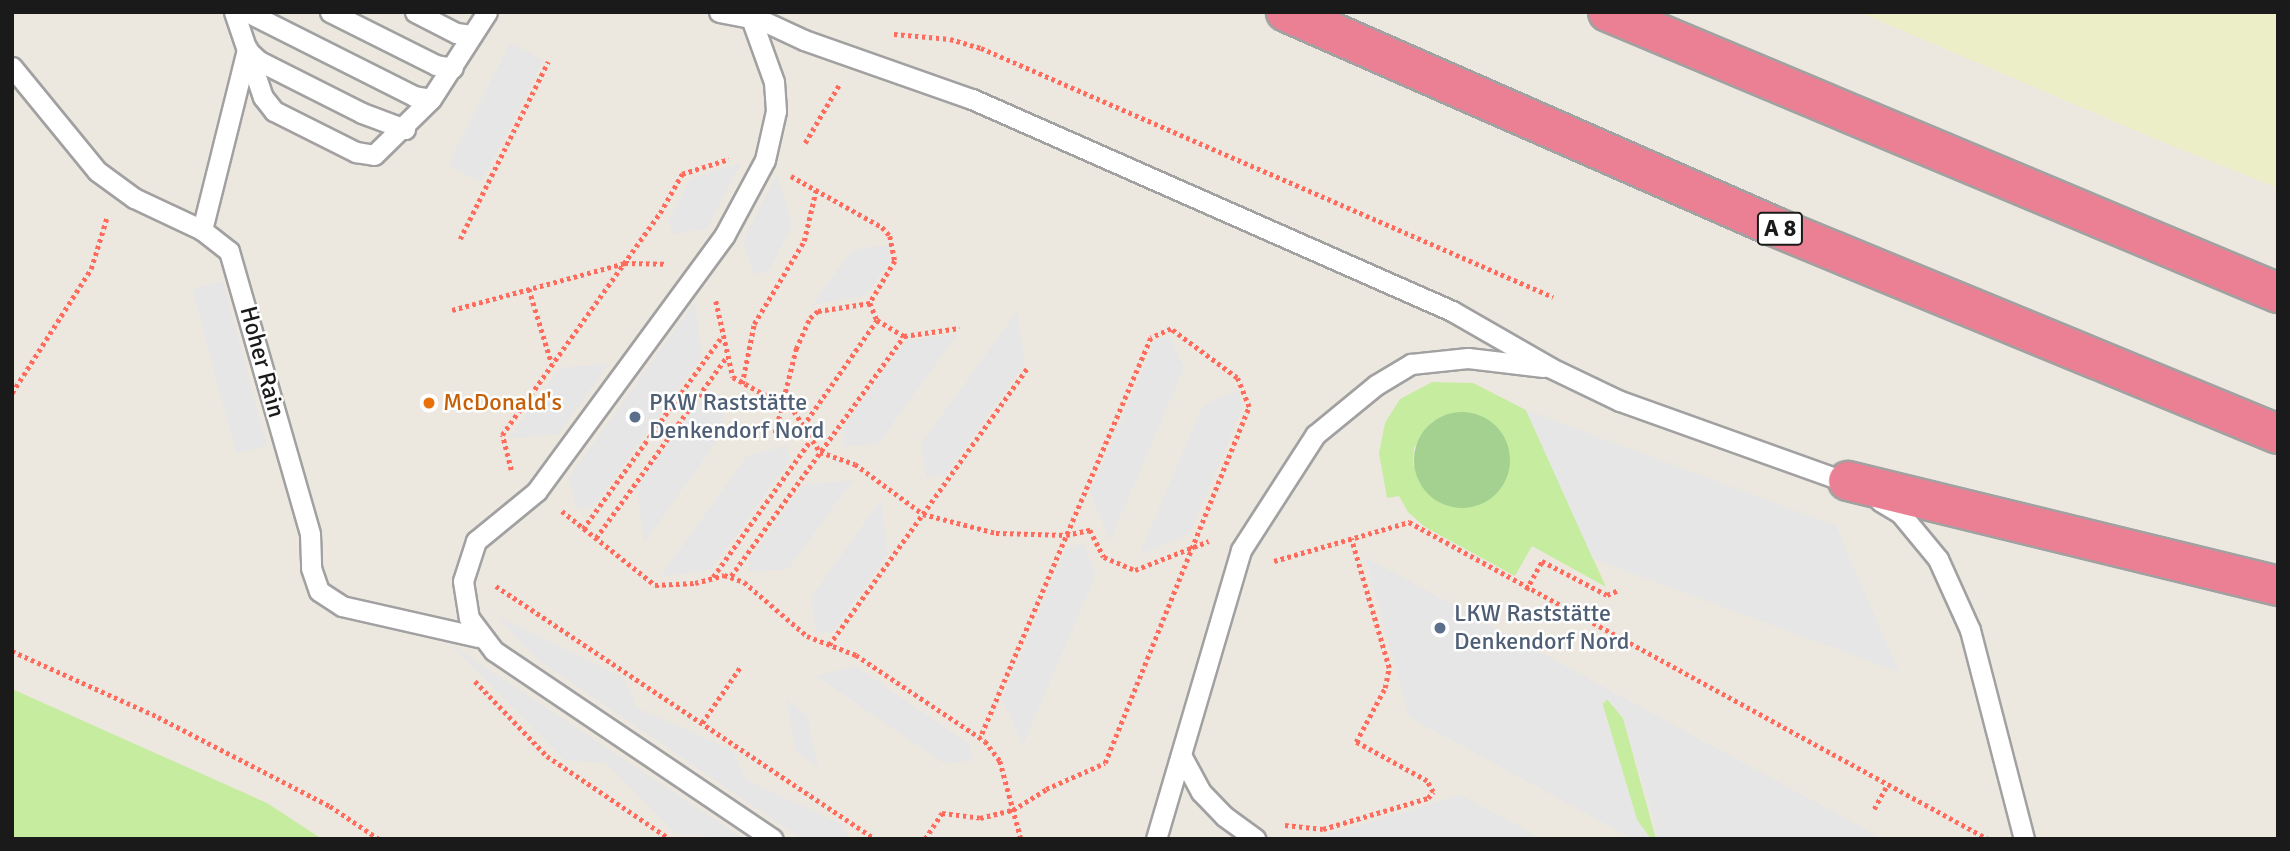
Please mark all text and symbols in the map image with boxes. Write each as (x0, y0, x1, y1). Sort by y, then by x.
road number: A 8 (1756, 210, 1804, 248)
street label: Hoher Rain (233, 303, 291, 421)
place label: McDonald's (443, 389, 562, 417)
place label: PKW Raststätte Denkendorf Nord (649, 389, 825, 445)
marker: McDonald's (421, 395, 437, 411)
marker: PKW Raststätte Denkendorf Nord (627, 409, 643, 425)
place label: LKW Raststätte Denkendorf Nord (1454, 600, 1630, 656)
marker: LKW Raststätte Denkendorf Nord (1432, 620, 1448, 636)

